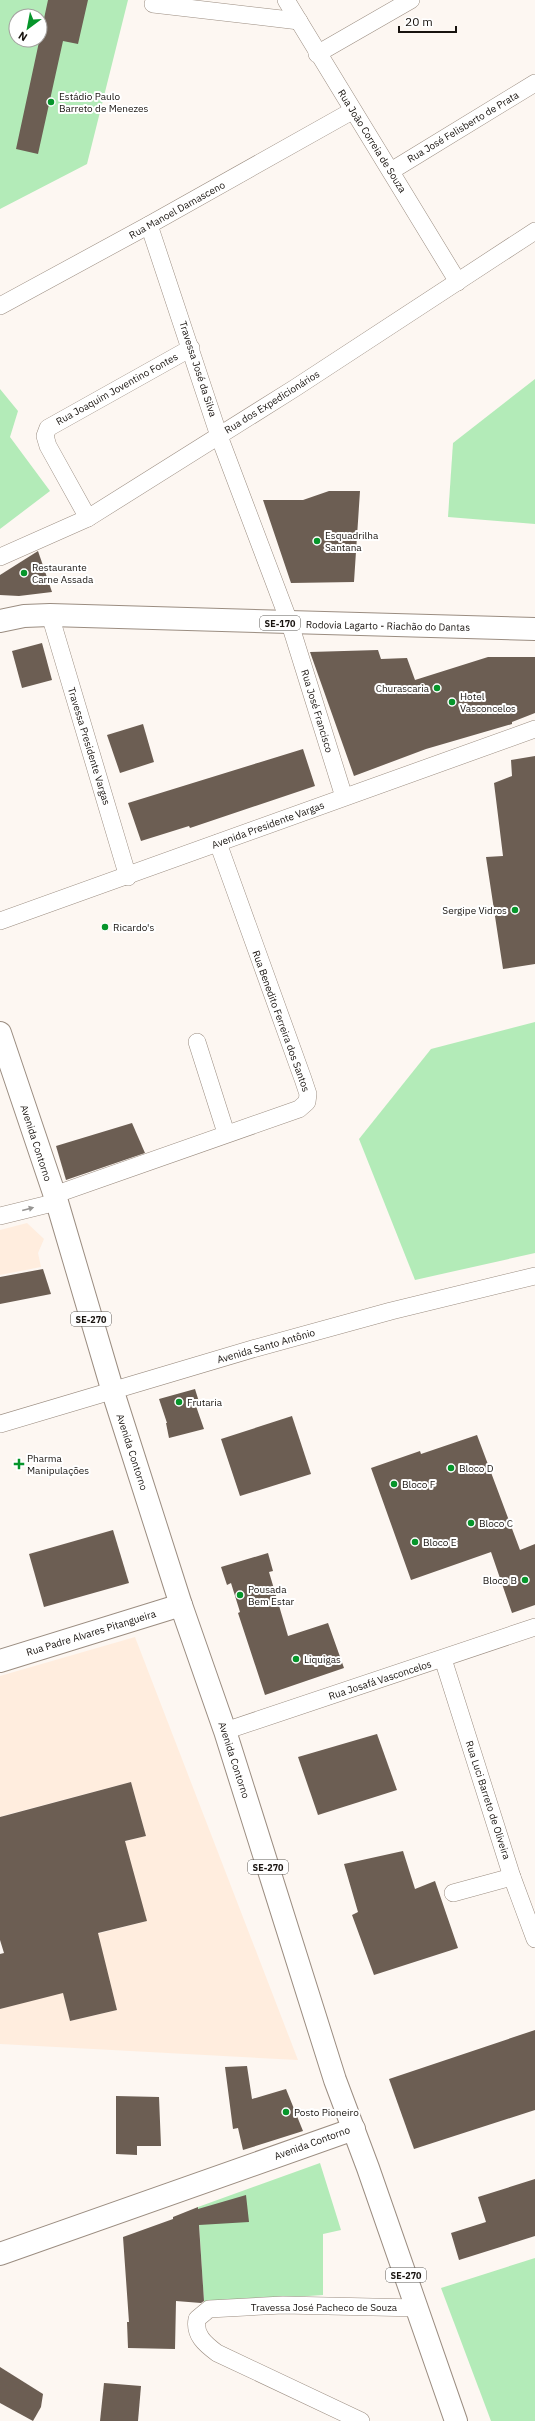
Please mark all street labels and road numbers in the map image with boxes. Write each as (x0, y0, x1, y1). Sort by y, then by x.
street label: Rua João Correia de Souza (335, 87, 409, 196)
street label: Rua José Felisberto de Prata (405, 88, 522, 166)
street label: Rua Manoel Damasceno (127, 178, 228, 242)
street label: Travessa José da Silva (176, 319, 220, 419)
street label: Rua Joaquim Joventino Fontes (54, 350, 180, 428)
street label: Rua dos Expedicionários (222, 367, 322, 437)
road number: SE-170 (260, 616, 300, 630)
street label: Rodovia Lagarto - Riachão do Dantas (306, 618, 470, 634)
street label: Rua José Francisco (298, 668, 336, 755)
street label: Travessa Presidente Vargas (65, 685, 113, 807)
street label: Avenida Presidente Vargas (210, 799, 326, 851)
street label: Rua Benedito Ferreira dos Santos (249, 949, 313, 1094)
street label: Avenida Contorno (17, 1103, 55, 1183)
road number: SE-270 (71, 1312, 111, 1326)
street label: Avenida Santo Antônio (215, 1326, 317, 1366)
street label: Avenida Contorno (113, 1412, 151, 1492)
street label: Rua Padre Alvares Pitangueira (25, 1607, 158, 1659)
street label: Rua Josafá Vasconcelos (327, 1657, 433, 1703)
street label: Avenida Contorno (215, 1720, 253, 1800)
street label: Rua Luci Barreto de Oliveira (463, 1739, 514, 1862)
road number: SE-270 (248, 1860, 288, 1874)
street label: Avenida Contorno (272, 2123, 352, 2163)
road number: SE-270 (386, 2268, 426, 2282)
street label: Travessa José Pacheco de Souza (251, 2301, 398, 2314)

